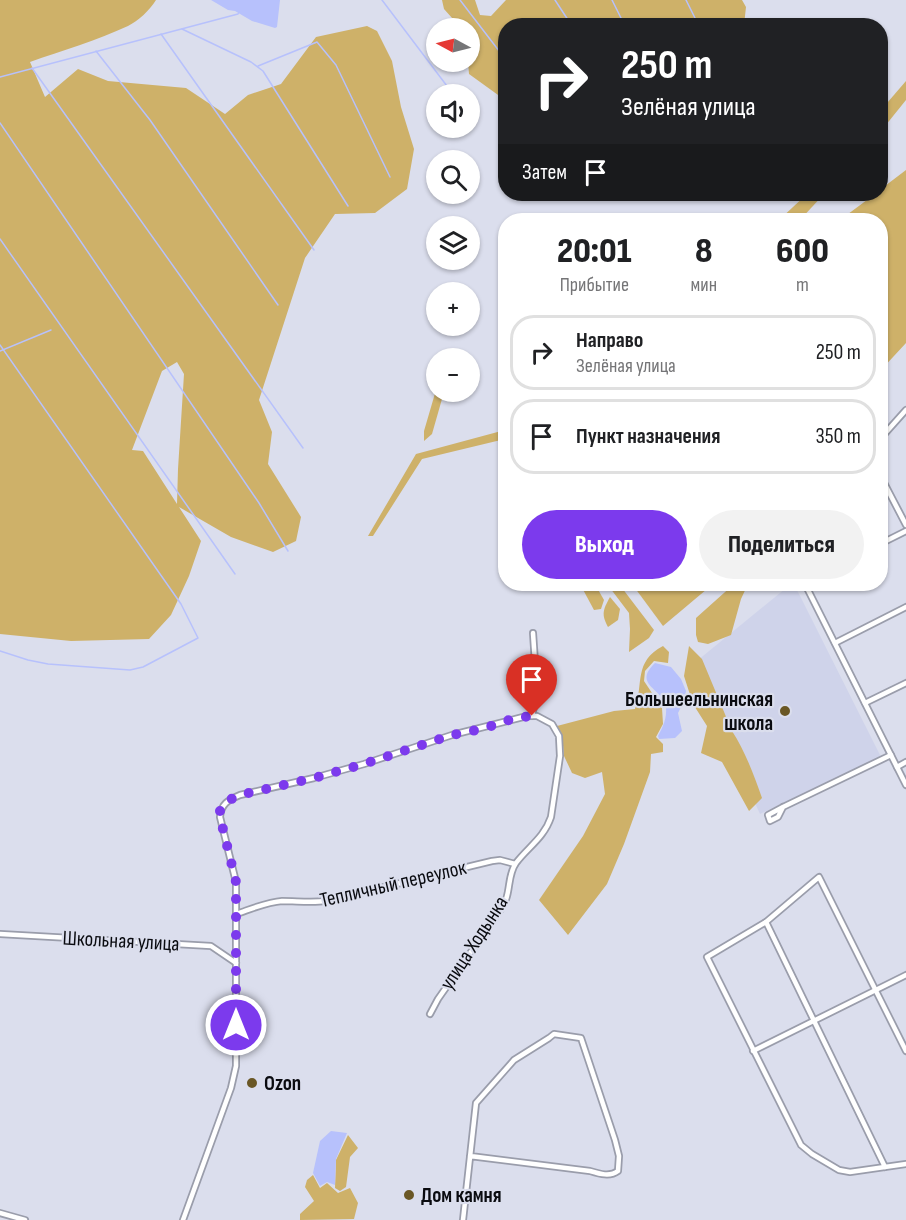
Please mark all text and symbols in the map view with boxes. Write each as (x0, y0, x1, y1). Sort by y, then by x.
north arrow (426, 18, 480, 72)
map controls (426, 18, 480, 402)
text: 250 m (621, 40, 712, 91)
icon: right (522, 42, 600, 120)
button: sound (426, 84, 480, 138)
text: Зелёная улица (621, 91, 756, 123)
button: search (426, 150, 480, 204)
icon: arrive (579, 156, 612, 189)
text: Затем (522, 159, 567, 186)
button: layers (426, 216, 480, 270)
text: 20:01 (557, 230, 632, 273)
text: 8 (695, 230, 713, 273)
text: 600 (776, 230, 829, 273)
text: Прибытие (560, 273, 629, 297)
text: мин (691, 273, 717, 297)
text: m (796, 273, 809, 297)
button: + (426, 282, 480, 336)
text: Направо (576, 327, 643, 354)
icon: right (525, 336, 558, 369)
text: 250 m (816, 339, 861, 366)
button: − (426, 348, 480, 402)
text: Зелёная улица (576, 354, 676, 378)
icon: arrive (525, 420, 558, 453)
text: Пункт назначения (576, 423, 720, 450)
text: 350 m (816, 423, 861, 450)
button: Выход (522, 510, 687, 579)
button: Поделиться (699, 510, 864, 579)
pin (506, 654, 557, 716)
icon: arrive (515, 663, 548, 696)
place label: Большеельнинская школа (625, 687, 773, 736)
marker: Большеельнинская школа (778, 704, 792, 718)
street label: Тепличный переулок (317, 855, 469, 913)
street label: улица Ходынка (434, 891, 514, 995)
street label: Школьная улица (62, 925, 180, 957)
position arrow (204, 993, 268, 1057)
place label: Ozon (264, 1071, 301, 1096)
marker: Ozon (245, 1076, 259, 1090)
place label: Дом камня (421, 1183, 502, 1208)
marker: Дом камня (402, 1188, 416, 1202)

